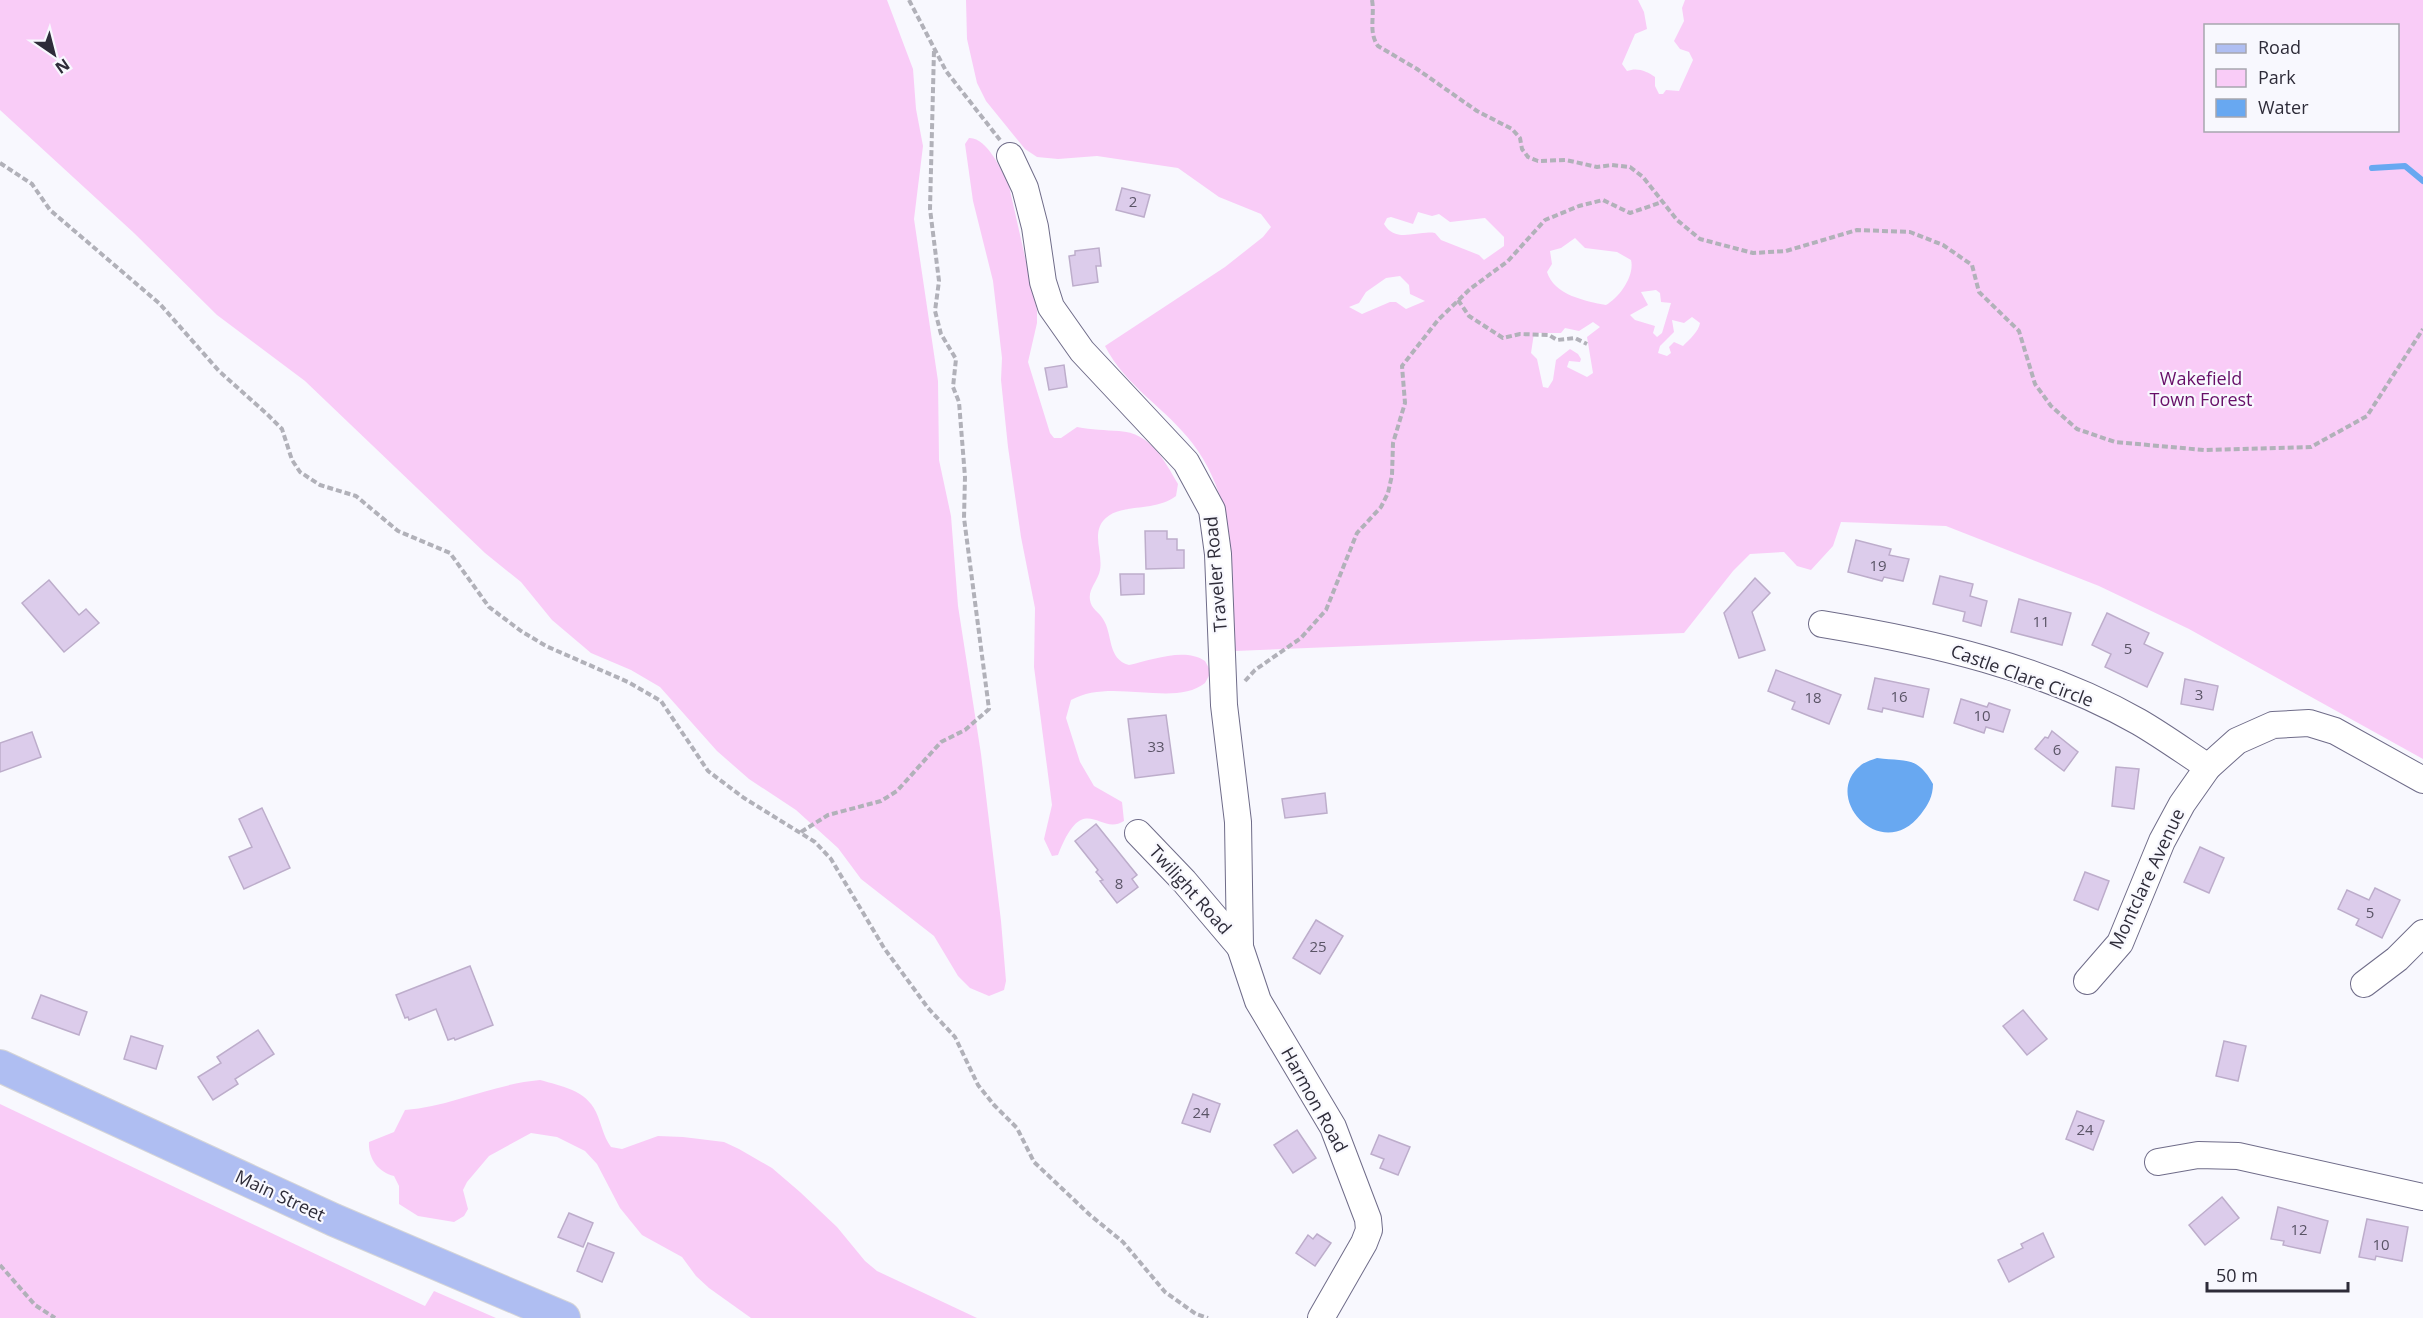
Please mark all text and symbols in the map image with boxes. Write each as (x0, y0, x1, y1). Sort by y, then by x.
north arrow (24, 24, 84, 84)
legend (2204, 24, 2399, 132)
text: Road (2258, 35, 2301, 59)
text: N (51, 54, 74, 79)
text: Park (2258, 65, 2296, 89)
text: Water (2258, 95, 2309, 119)
house number: 2 (1129, 191, 1137, 211)
park label: Wakefield Town Forest (2150, 366, 2252, 411)
street label: Traveler Road (1198, 515, 1232, 633)
house number: 19 (1869, 555, 1887, 575)
house number: 11 (2032, 611, 2050, 631)
street label: Castle Clare Circle (1948, 638, 2097, 712)
house number: 5 (2124, 638, 2132, 658)
house number: 3 (2195, 684, 2203, 704)
house number: 16 (1890, 686, 1908, 706)
house number: 18 (1804, 687, 1822, 707)
house number: 10 (1973, 705, 1991, 725)
house number: 33 (1147, 736, 1165, 756)
house number: 6 (2053, 739, 2061, 759)
street label: Montclare Avenue (2103, 804, 2189, 953)
street label: Twilight Road (1144, 840, 1237, 939)
house number: 8 (1115, 873, 1123, 893)
house number: 5 (2366, 902, 2374, 922)
house number: 25 (1309, 936, 1327, 956)
street label: Harmon Road (1276, 1043, 1354, 1156)
house number: 24 (1192, 1102, 1210, 1122)
house number: 24 (2076, 1119, 2094, 1139)
street label: Main Street (232, 1164, 329, 1226)
house number: 12 (2290, 1219, 2308, 1239)
house number: 10 (2372, 1234, 2390, 1254)
scale bar (2207, 1255, 2348, 1293)
text: 50 m (2216, 1263, 2258, 1287)

